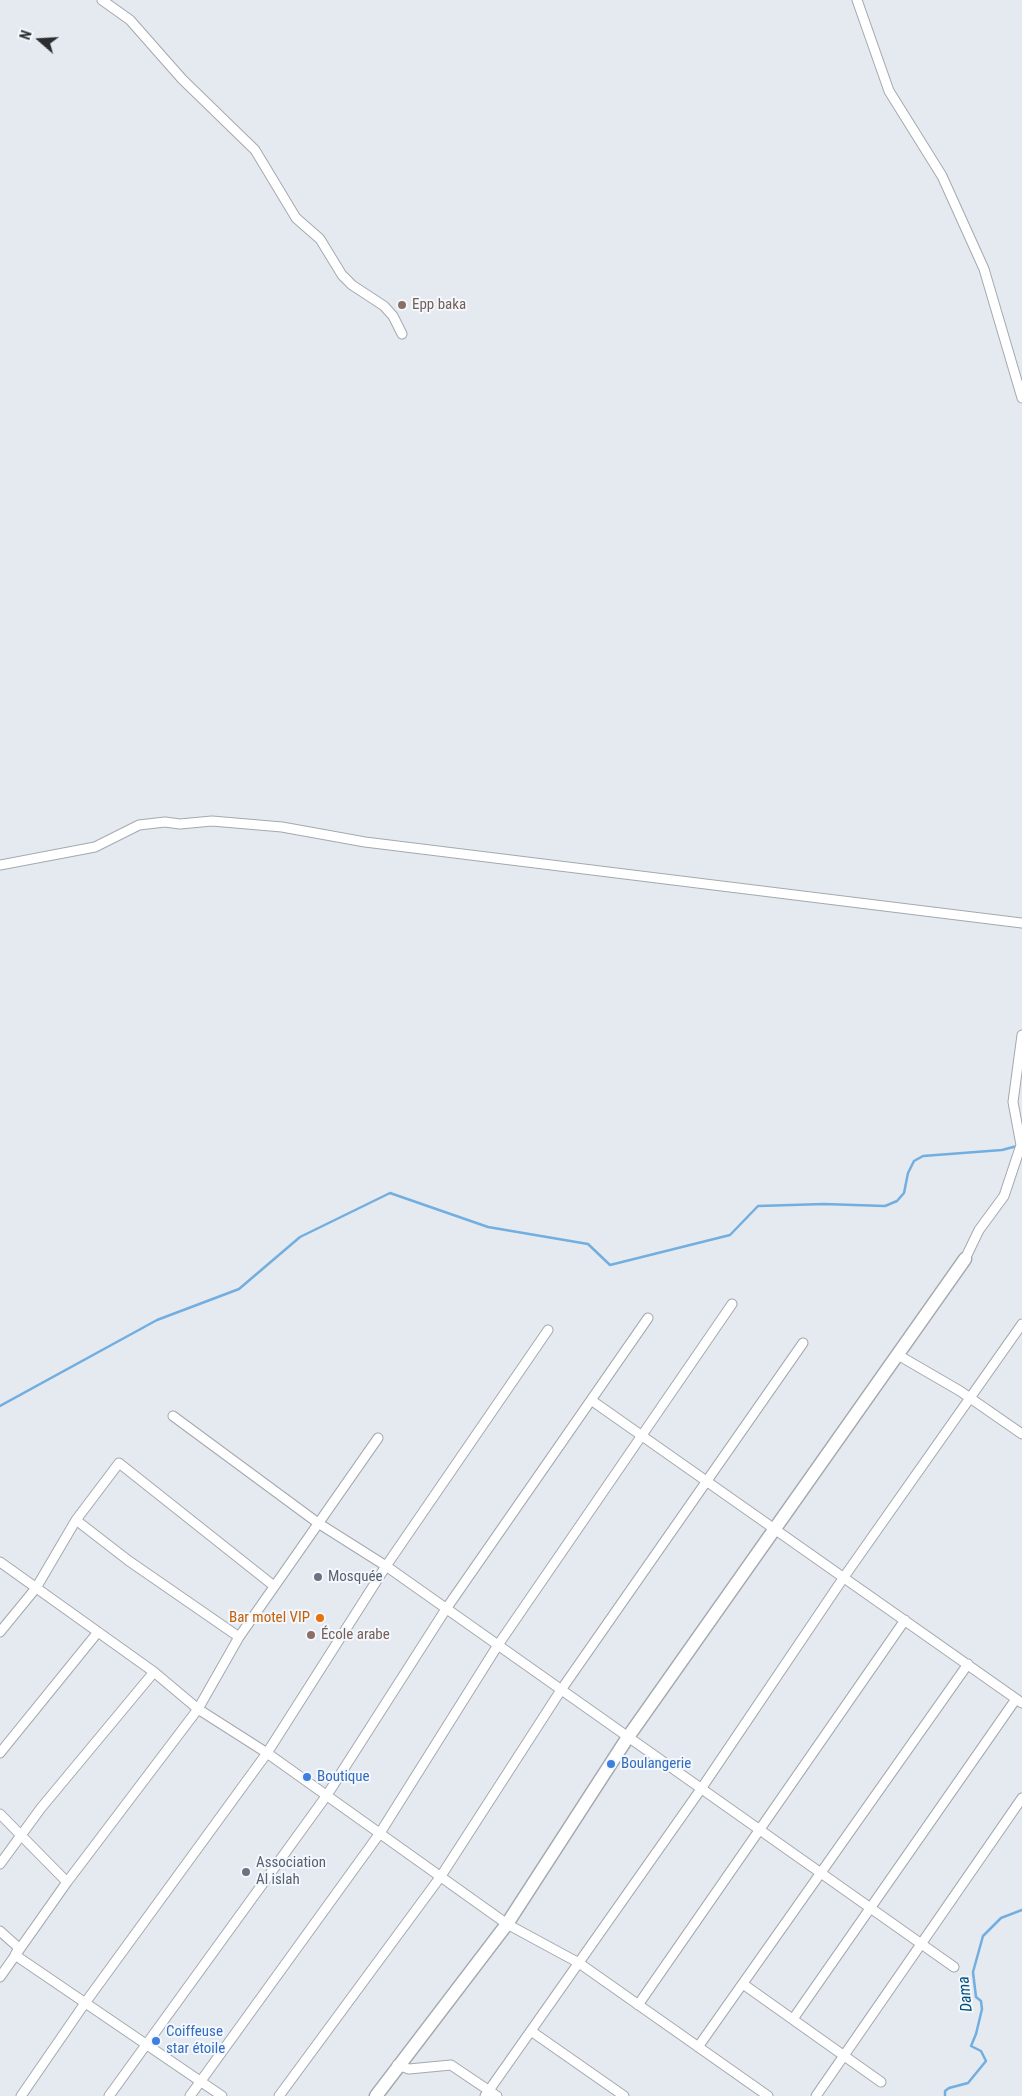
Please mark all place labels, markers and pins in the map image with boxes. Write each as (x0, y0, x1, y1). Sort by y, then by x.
place label: Epp baka (412, 296, 466, 314)
marker: Epp baka (396, 299, 408, 311)
place label: Mosquée (328, 1568, 383, 1586)
marker: Mosquée (312, 1571, 324, 1583)
place label: Bar motel VIP (229, 1609, 310, 1627)
marker: Bar motel VIP (314, 1612, 326, 1624)
place label: École arabe (321, 1626, 390, 1644)
marker: École arabe (305, 1629, 317, 1641)
place label: Boulangerie (621, 1755, 691, 1773)
marker: Boulangerie (605, 1758, 617, 1770)
place label: Boutique (317, 1768, 370, 1786)
marker: Boutique (301, 1771, 313, 1783)
place label: Association Al islah (256, 1854, 326, 1889)
marker: Association Al islah (240, 1866, 252, 1878)
place label: Coiffeuse star étoile (166, 2023, 225, 2058)
marker: Coiffeuse star étoile (150, 2035, 162, 2047)

